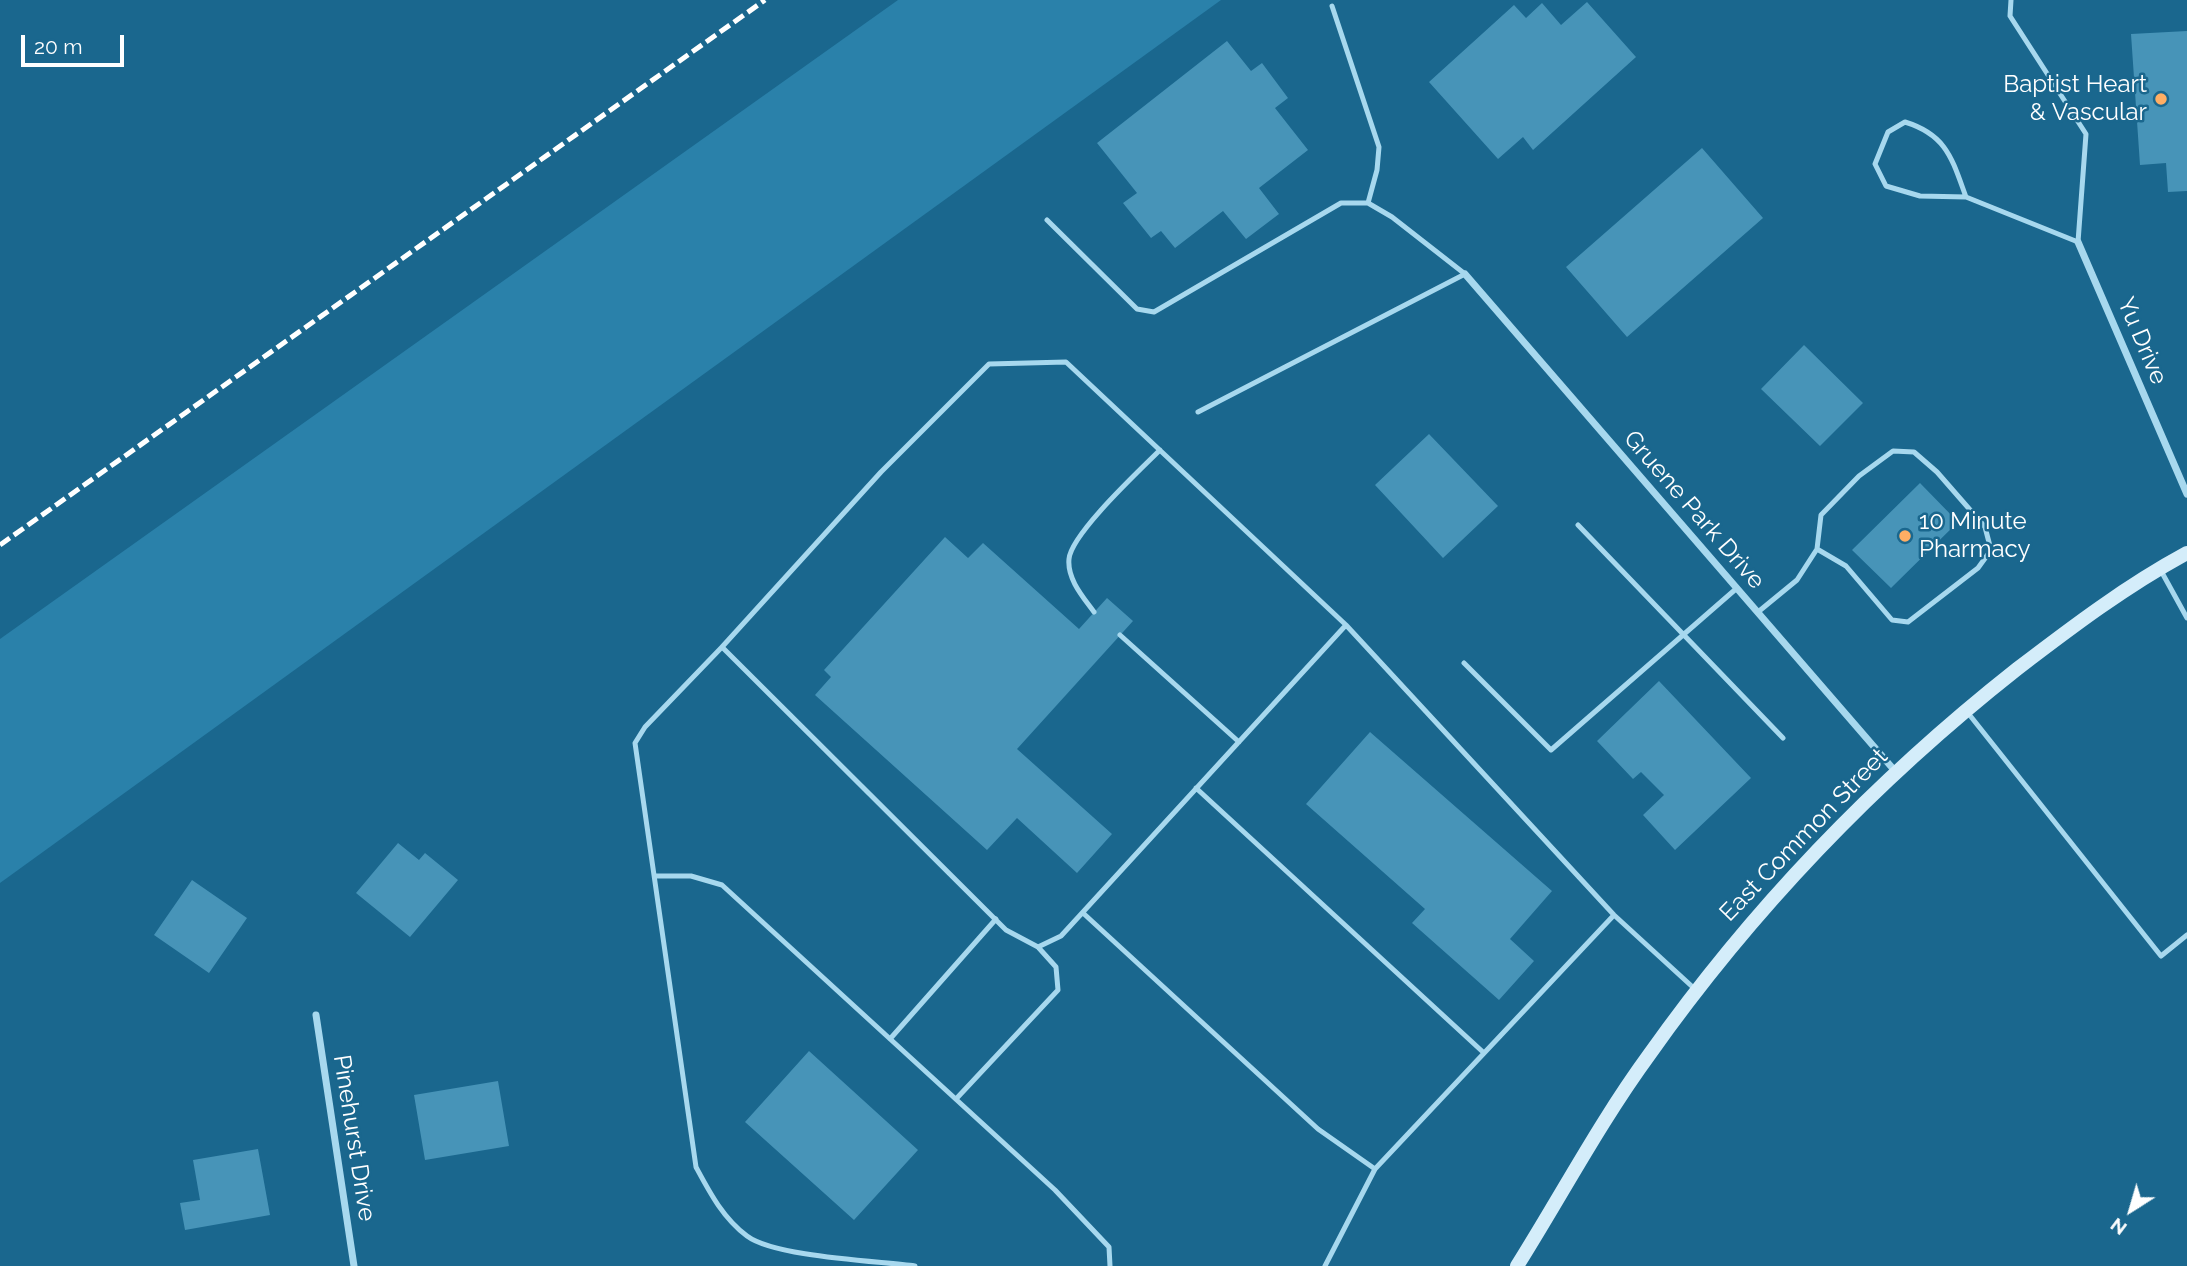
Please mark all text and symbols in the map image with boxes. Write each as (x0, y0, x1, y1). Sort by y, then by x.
scale bar (24, 21, 128, 65)
text: 20 m (34, 34, 82, 59)
place label: Baptist Heart & Vascular (2003, 71, 2147, 127)
marker: Baptist Heart & Vascular (2153, 91, 2169, 107)
street label: Yu Drive (2111, 293, 2173, 389)
street label: Gruene Park Drive (1617, 425, 1771, 595)
place label: 10 Minute Pharmacy (1919, 508, 2031, 564)
marker: 10 Minute Pharmacy (1897, 528, 1913, 544)
street label: East Common Street (1714, 743, 1894, 927)
street label: Pinehurst Drive (327, 1053, 381, 1223)
north arrow (2096, 1175, 2166, 1245)
text: N (2106, 1214, 2131, 1240)

